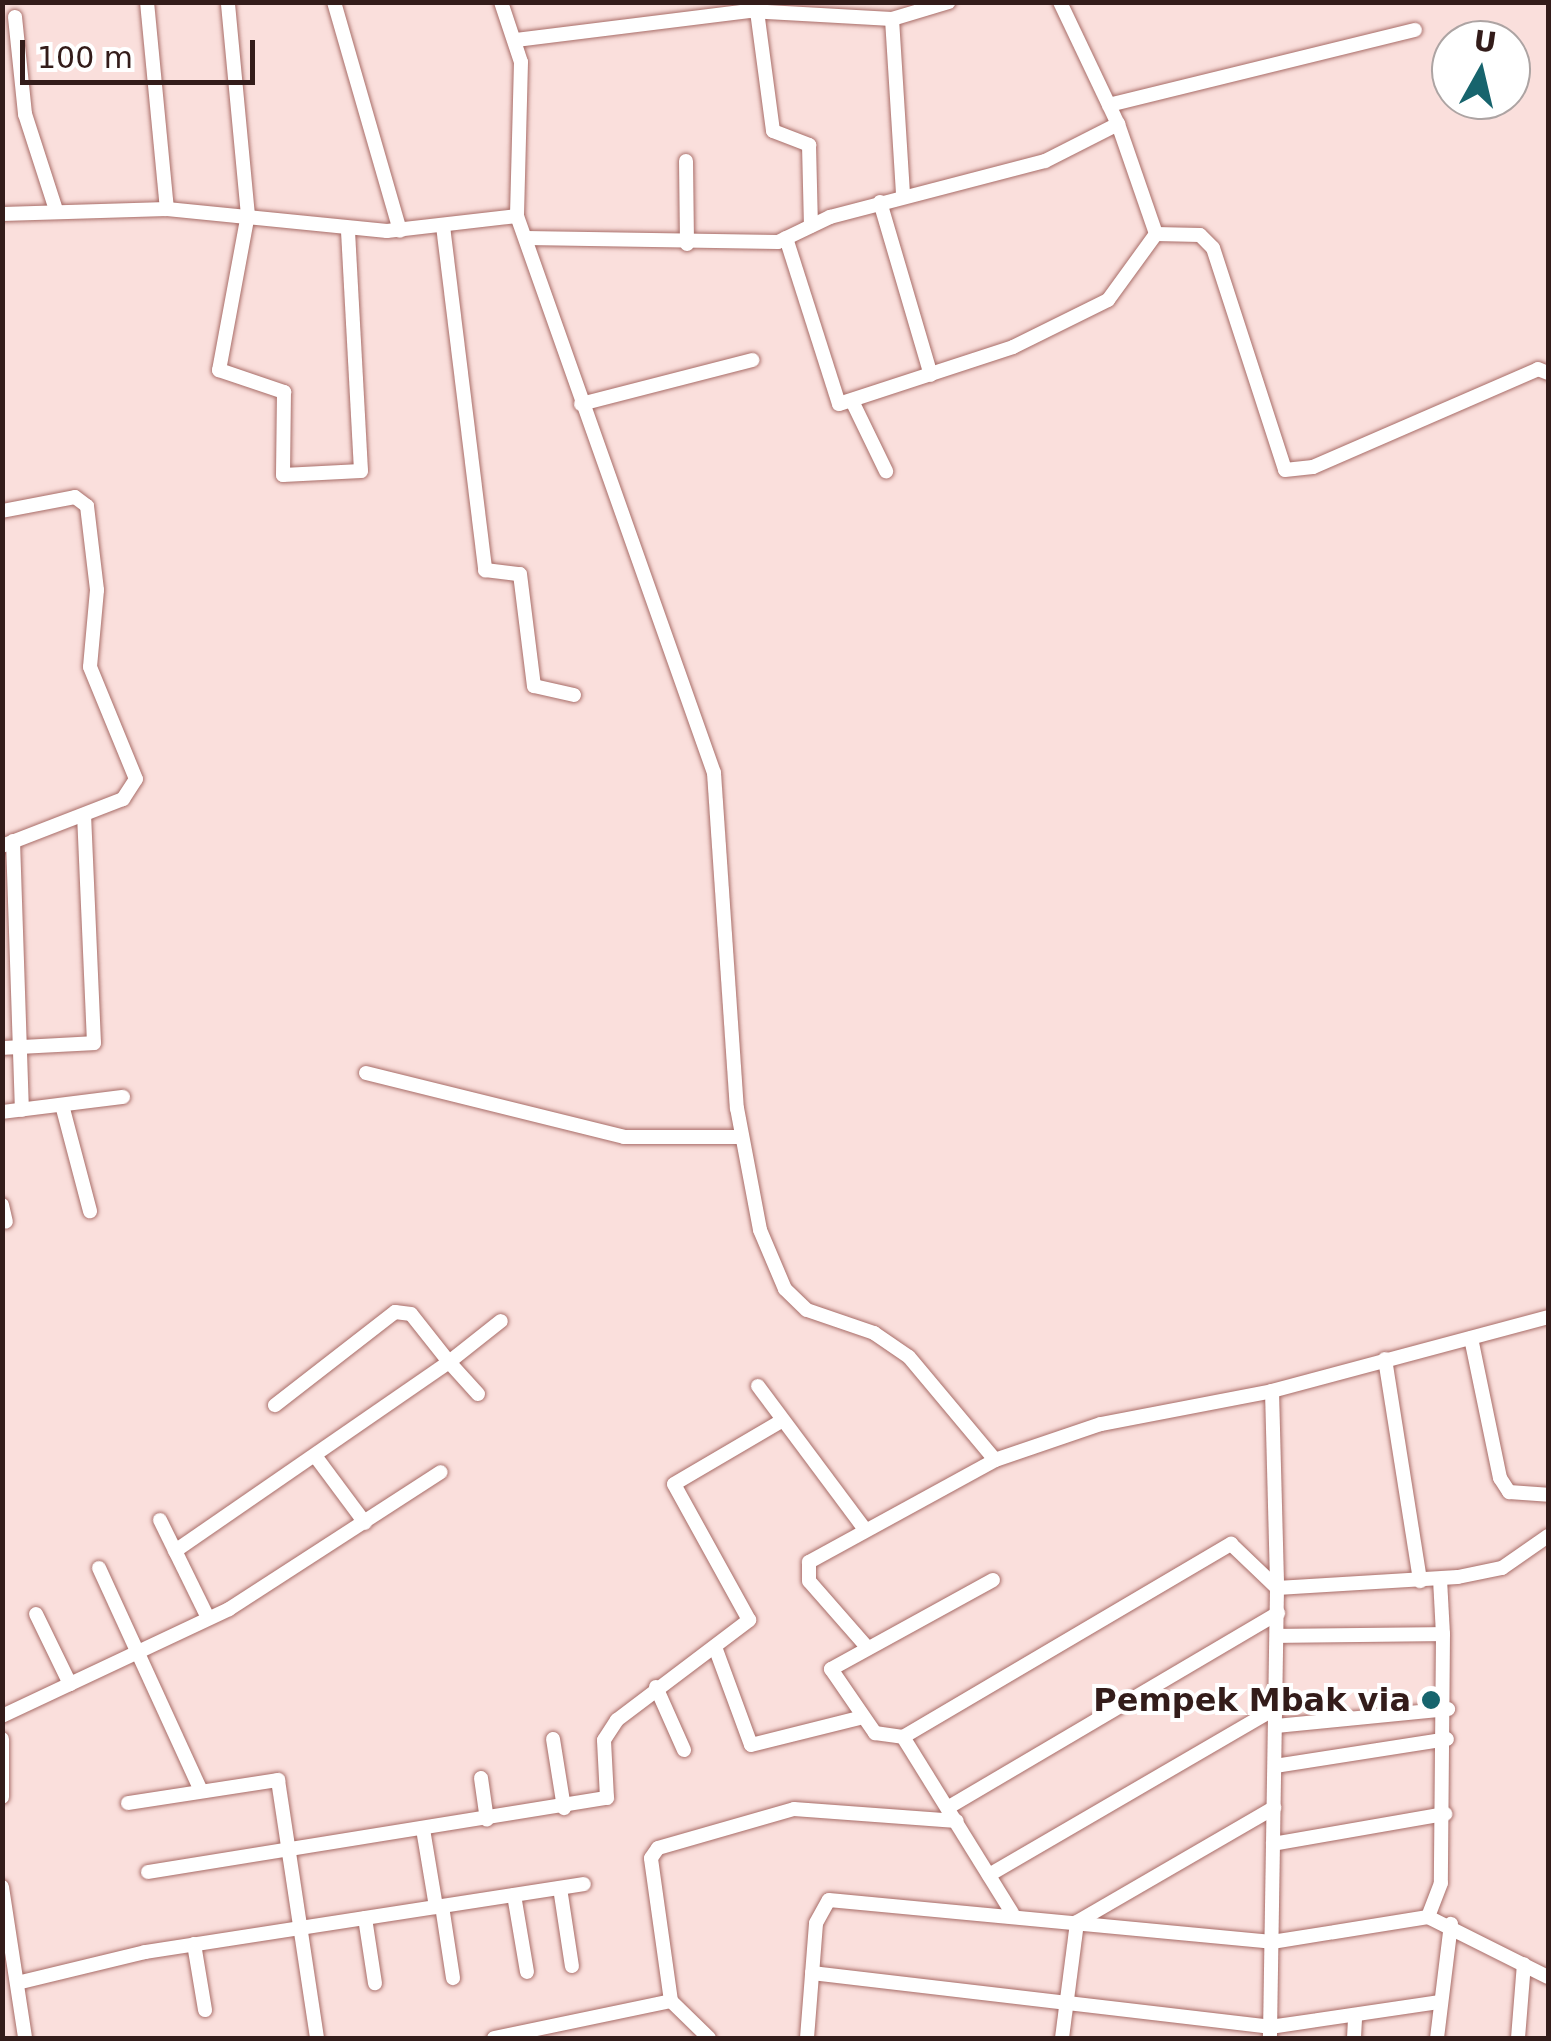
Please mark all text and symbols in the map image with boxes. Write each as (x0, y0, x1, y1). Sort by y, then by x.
scale bar (25, 20, 260, 82)
north arrow (1431, 20, 1531, 120)
text: U (1471, 24, 1499, 60)
text: 100 m (37, 40, 133, 75)
place label: Pempek Mbak via (1093, 1681, 1411, 1719)
marker: Pempek Mbak via (1420, 1689, 1442, 1711)

